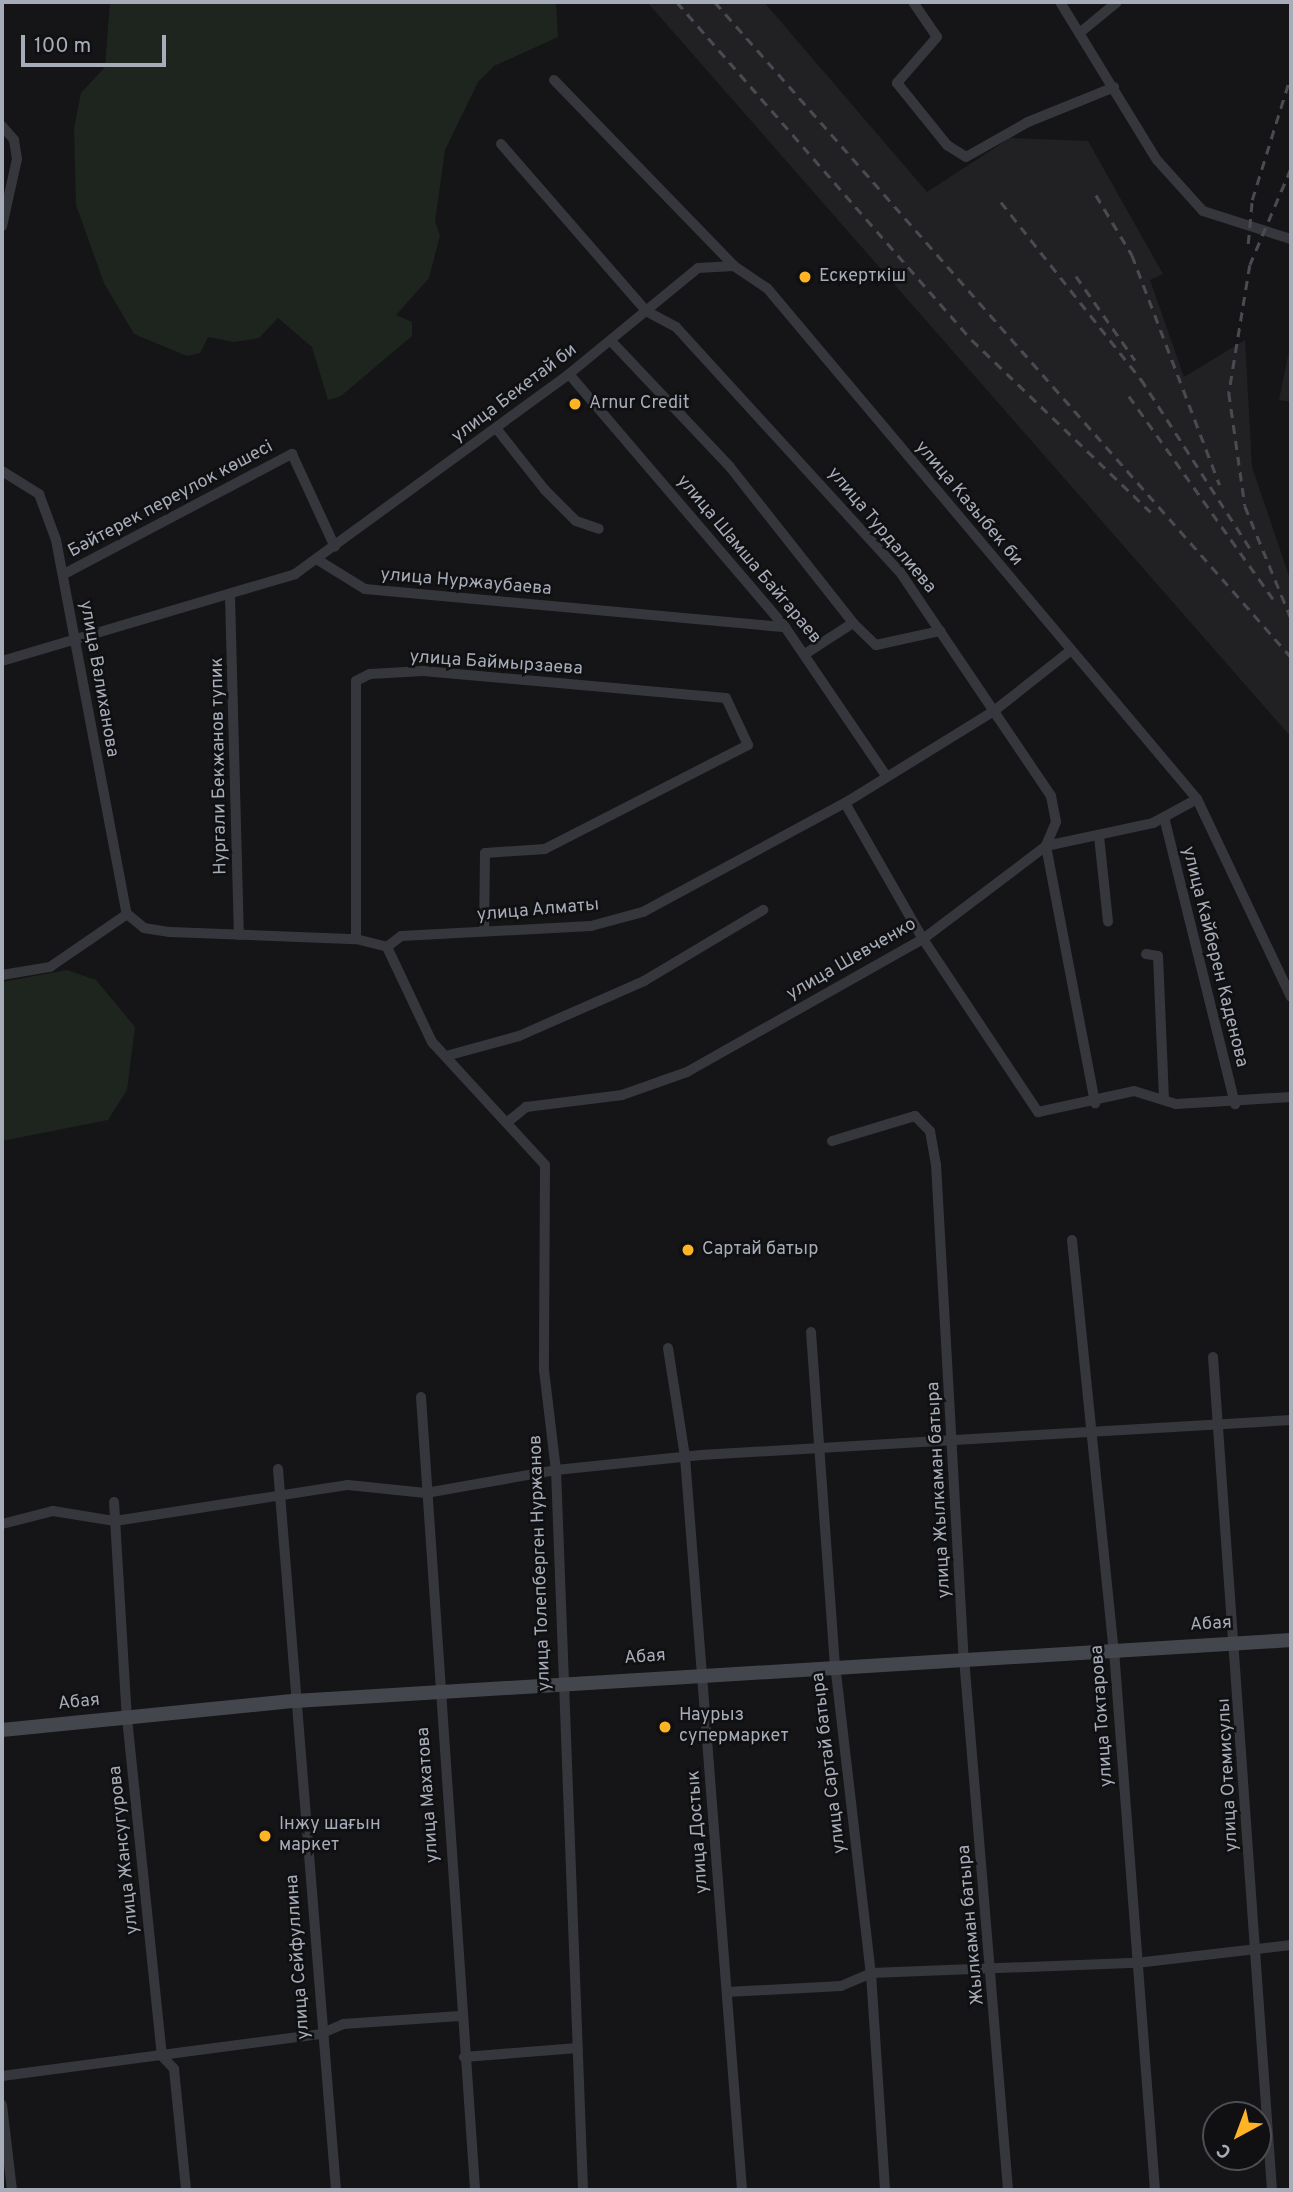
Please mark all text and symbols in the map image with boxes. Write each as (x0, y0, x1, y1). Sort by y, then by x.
scale bar (24, 21, 170, 65)
text: 100 m (34, 33, 91, 60)
place label: Ескерткіш (819, 266, 906, 288)
marker: Ескерткіш (797, 269, 813, 285)
street label: улица Бекетай би (448, 340, 582, 448)
place label: Arnur Credit (589, 393, 689, 415)
marker: Arnur Credit (567, 396, 583, 412)
street label: Бәйтерек переулок көшесі (65, 437, 277, 563)
street label: улица Казыбек би (909, 437, 1027, 571)
street label: улица Турдалиева (822, 463, 940, 599)
street label: улица Шамша Байгараев (671, 471, 825, 649)
street label: улица Нуржаубаева (379, 565, 553, 601)
street label: улица Валиханова (74, 599, 122, 759)
street label: улица Баймырзаева (409, 647, 583, 681)
street label: Нургали Бекжанов тупик (207, 657, 233, 875)
street label: улица Кайберен Каденова (1176, 844, 1252, 1070)
street label: улица Алматы (476, 895, 600, 927)
street label: улица Шевченко (783, 914, 921, 1006)
place label: Сартай батыр (702, 1239, 818, 1261)
marker: Сартай батыр (680, 1242, 696, 1258)
street label: улица Жылкаман батыра (924, 1381, 956, 1599)
street label: улица Толепберген Нуржанов (526, 1434, 556, 1692)
street label: Абая (1190, 1613, 1232, 1637)
street label: улица Токтарова (1087, 1644, 1119, 1788)
street label: Абая (623, 1646, 667, 1670)
street label: улица Сартай батыра (808, 1671, 852, 1855)
street label: Абая (57, 1690, 101, 1716)
street label: улица Отемисулы (1214, 1698, 1244, 1852)
place label: Наурыз супермаркет (679, 1706, 789, 1748)
marker: Наурыз супермаркет (657, 1719, 673, 1735)
street label: улица Махатова (413, 1726, 445, 1864)
street label: улица Жансугурова (105, 1765, 145, 1935)
street label: улица Достык (684, 1770, 714, 1894)
place label: Інжу шағын маркет (279, 1815, 381, 1857)
marker: Інжу шағын маркет (257, 1828, 273, 1844)
street label: Жылкаман батыра (954, 1844, 990, 2006)
street label: улица Сейфуллина (282, 1874, 316, 2040)
north arrow (1202, 2101, 1272, 2171)
text: С (1212, 2137, 1237, 2163)

